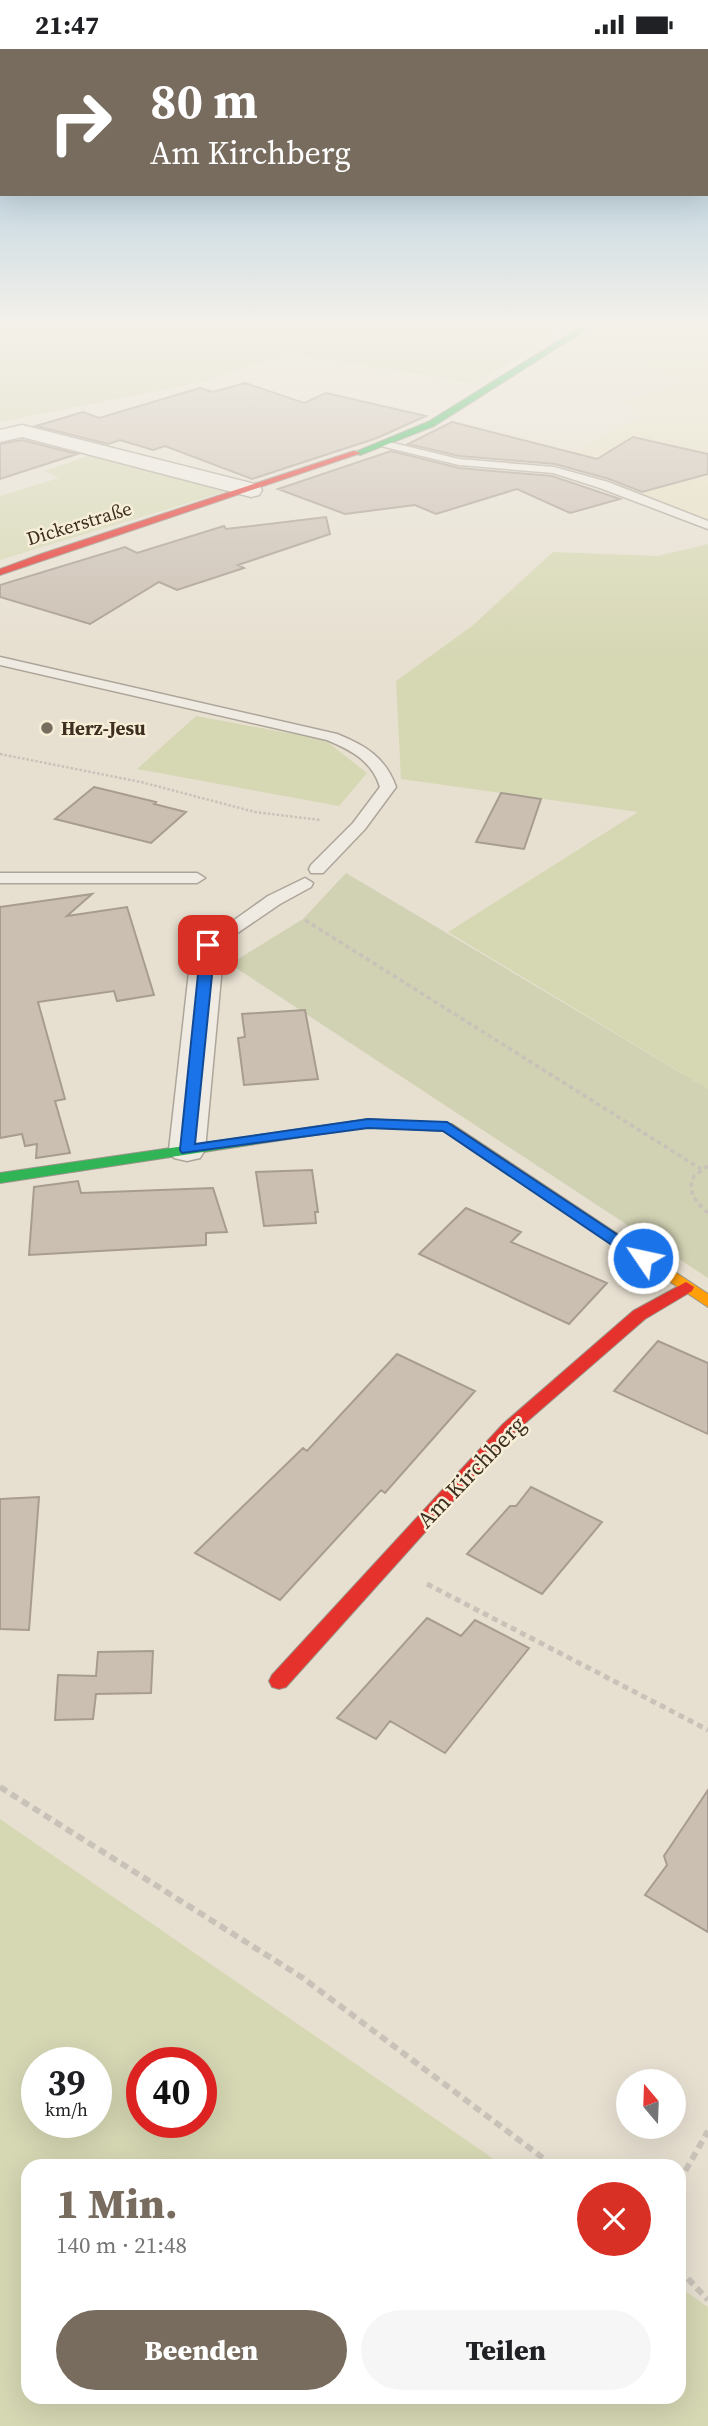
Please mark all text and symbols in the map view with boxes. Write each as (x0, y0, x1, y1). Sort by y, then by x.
text: 21:47 (35, 7, 99, 43)
text: 80 m (150, 67, 258, 134)
icon: right (35, 77, 126, 168)
text: Am Kirchberg (150, 131, 351, 175)
street label: Dickerstraße (23, 495, 135, 551)
place label: Herz-Jesu (61, 715, 146, 741)
marker: Herz-Jesu (39, 720, 55, 736)
pin (178, 915, 238, 975)
icon: arrive (189, 926, 227, 964)
position arrow (606, 1221, 680, 1295)
street label: Am Kirchberg (409, 1409, 533, 1535)
speed limit sign: 40 (126, 2047, 217, 2138)
text: 39 (48, 2059, 85, 2107)
north arrow (616, 2069, 686, 2139)
map controls (616, 2069, 686, 2139)
text: km/h (45, 2097, 88, 2122)
text: 1 Min. (56, 2174, 178, 2232)
button: close (577, 2182, 651, 2256)
text: 140 m · 21:48 (56, 2229, 187, 2261)
button: Beenden (56, 2310, 347, 2390)
button: Teilen (361, 2310, 651, 2390)

